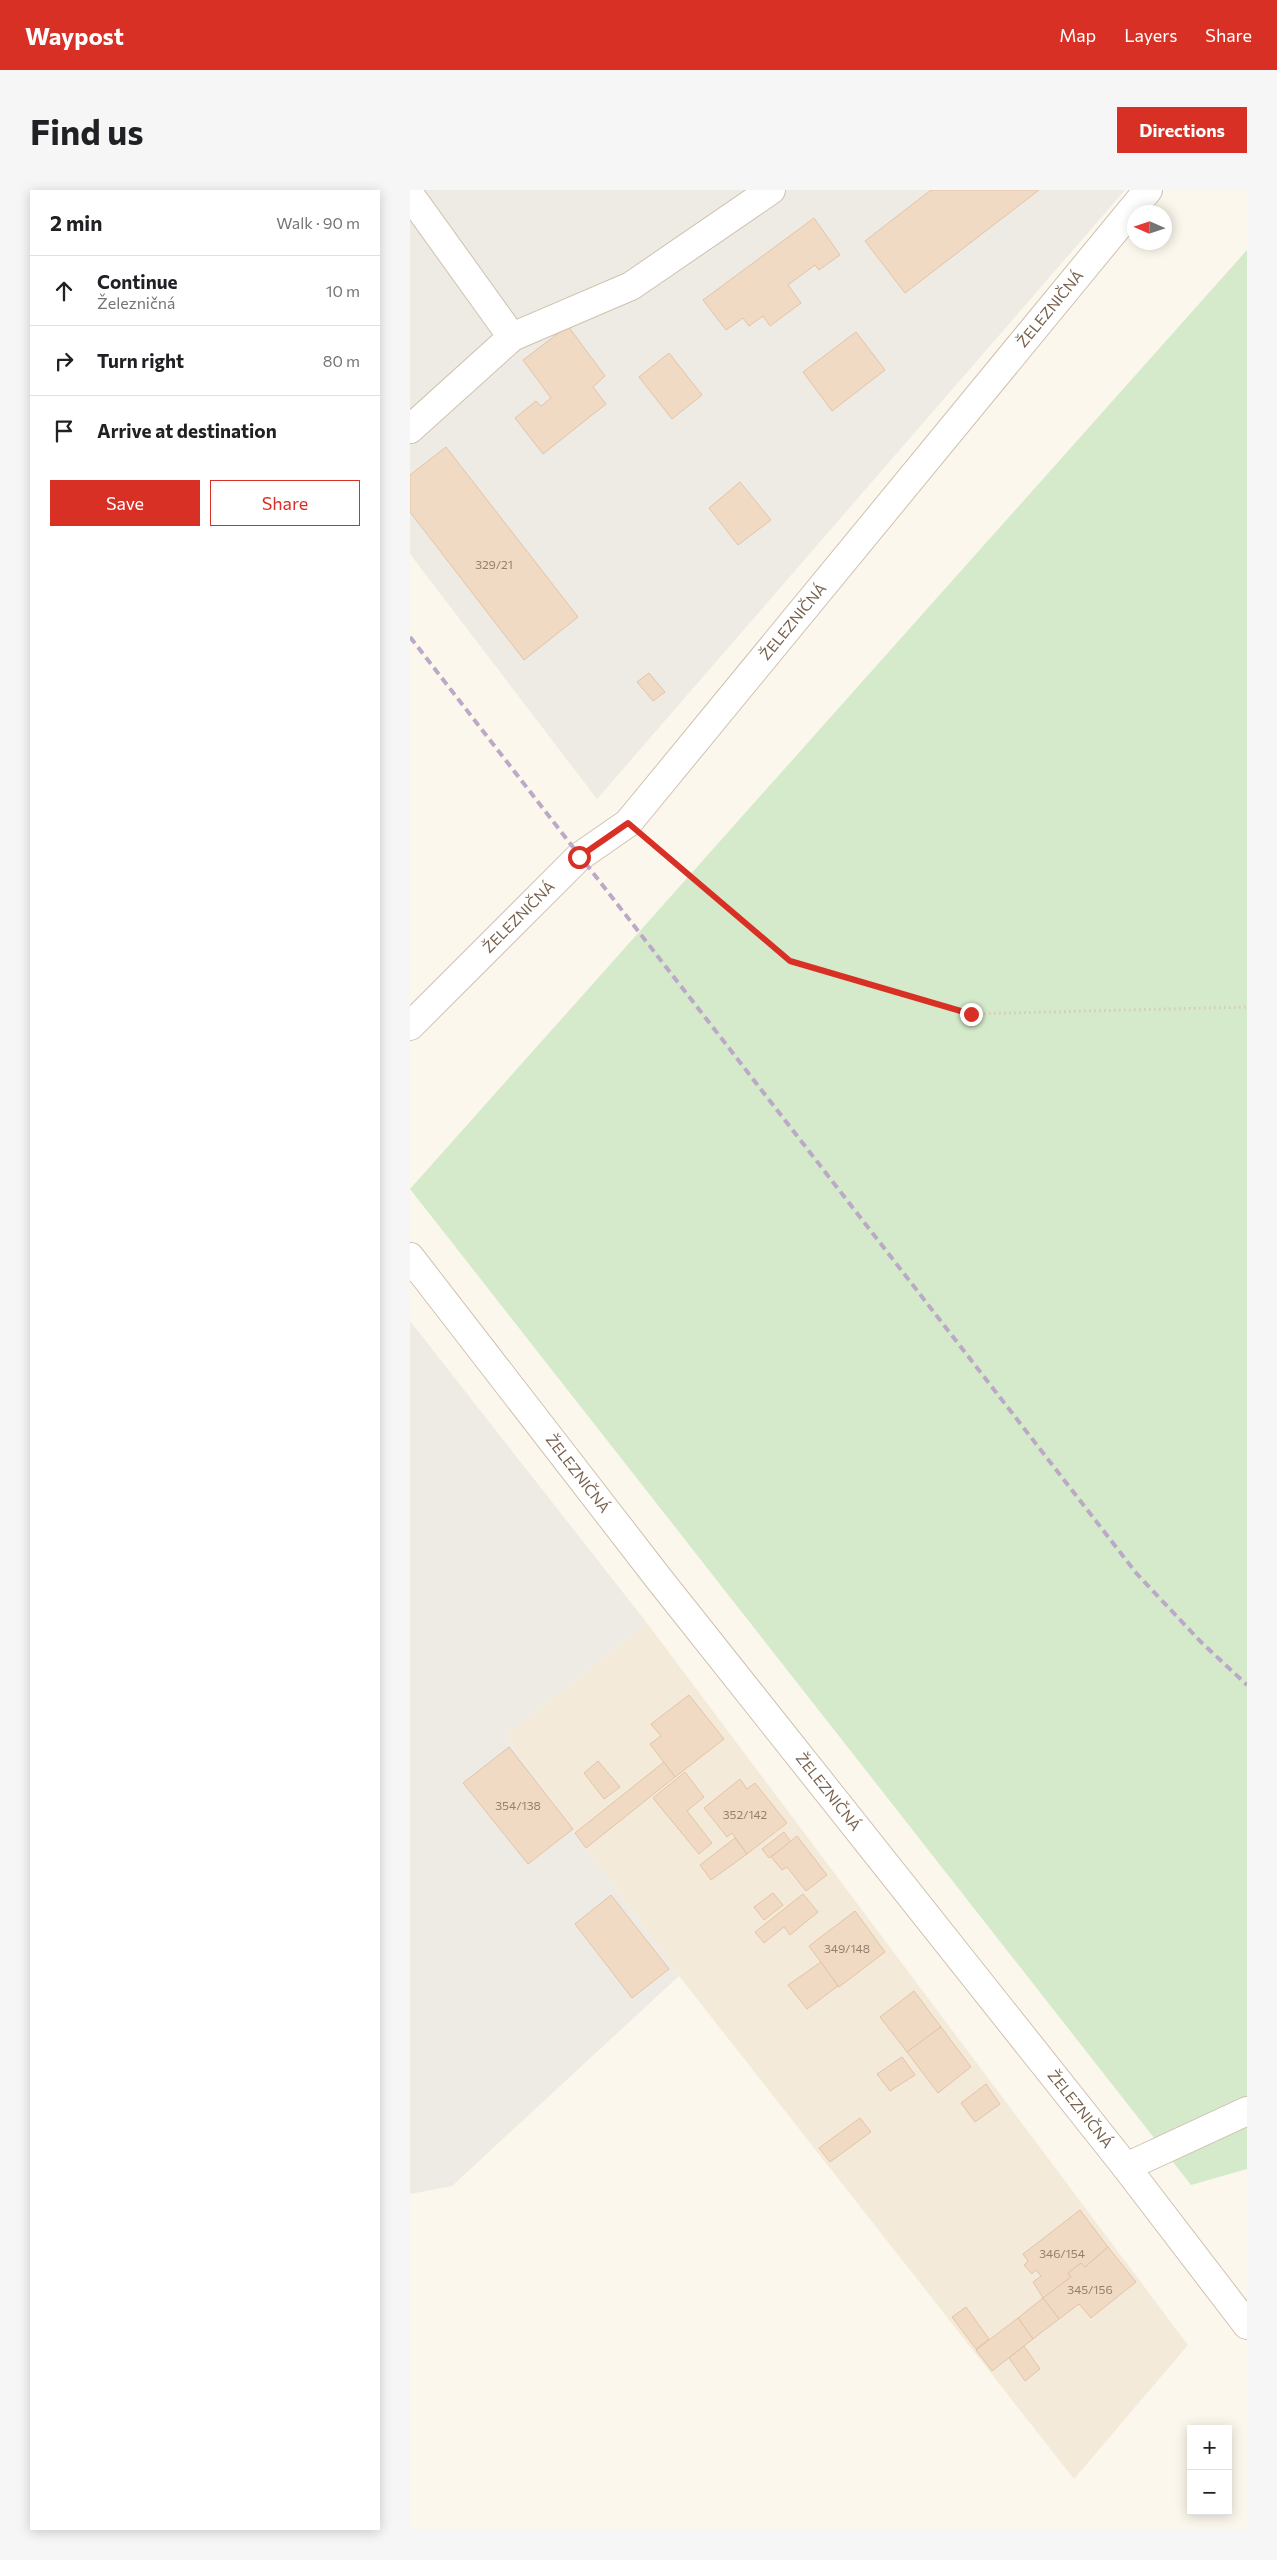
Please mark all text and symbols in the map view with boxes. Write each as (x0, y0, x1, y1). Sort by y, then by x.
text: Waypost (25, 21, 124, 50)
text: Map (1059, 24, 1096, 46)
text: Layers (1124, 24, 1177, 46)
text: Share (1205, 24, 1252, 46)
button: Directions (1117, 107, 1247, 153)
text: Find us (30, 109, 144, 152)
north arrow (1127, 205, 1172, 250)
text: 2 min (50, 210, 102, 235)
text: Walk · 90 m (276, 213, 360, 232)
street label: ŽELEZNIČNÁ (1012, 266, 1086, 350)
text: Continue (97, 270, 177, 293)
icon: ahead (50, 277, 78, 305)
text: 10 m (326, 281, 360, 300)
text: Železničná (97, 293, 175, 312)
icon: right (50, 347, 78, 375)
text: Turn right (97, 349, 184, 372)
text: 80 m (323, 351, 360, 370)
icon: arrive (50, 417, 78, 445)
text: Arrive at destination (97, 419, 277, 442)
button: Save (50, 480, 200, 526)
button: Share (210, 480, 360, 526)
house number: 329/21 (475, 557, 513, 571)
street label: ŽELEZNIČNÁ (755, 579, 829, 663)
route start (568, 846, 591, 869)
street label: ŽELEZNIČNÁ (478, 876, 558, 956)
route end (960, 1003, 983, 1026)
street label: ŽELEZNIČNÁ (543, 1430, 615, 1516)
street label: ŽELEZNIČNÁ (793, 1748, 866, 1834)
house number: 354/138 (495, 1798, 541, 1812)
house number: 352/142 (723, 1807, 768, 1821)
house number: 349/148 (824, 1941, 870, 1955)
street label: ŽELEZNIČNÁ (1045, 2065, 1118, 2151)
house number: 346/154 (1039, 2246, 1085, 2260)
house number: 345/156 (1067, 2282, 1113, 2296)
map controls (1187, 2425, 1232, 2515)
button: + (1187, 2425, 1232, 2470)
button: − (1187, 2470, 1232, 2515)

